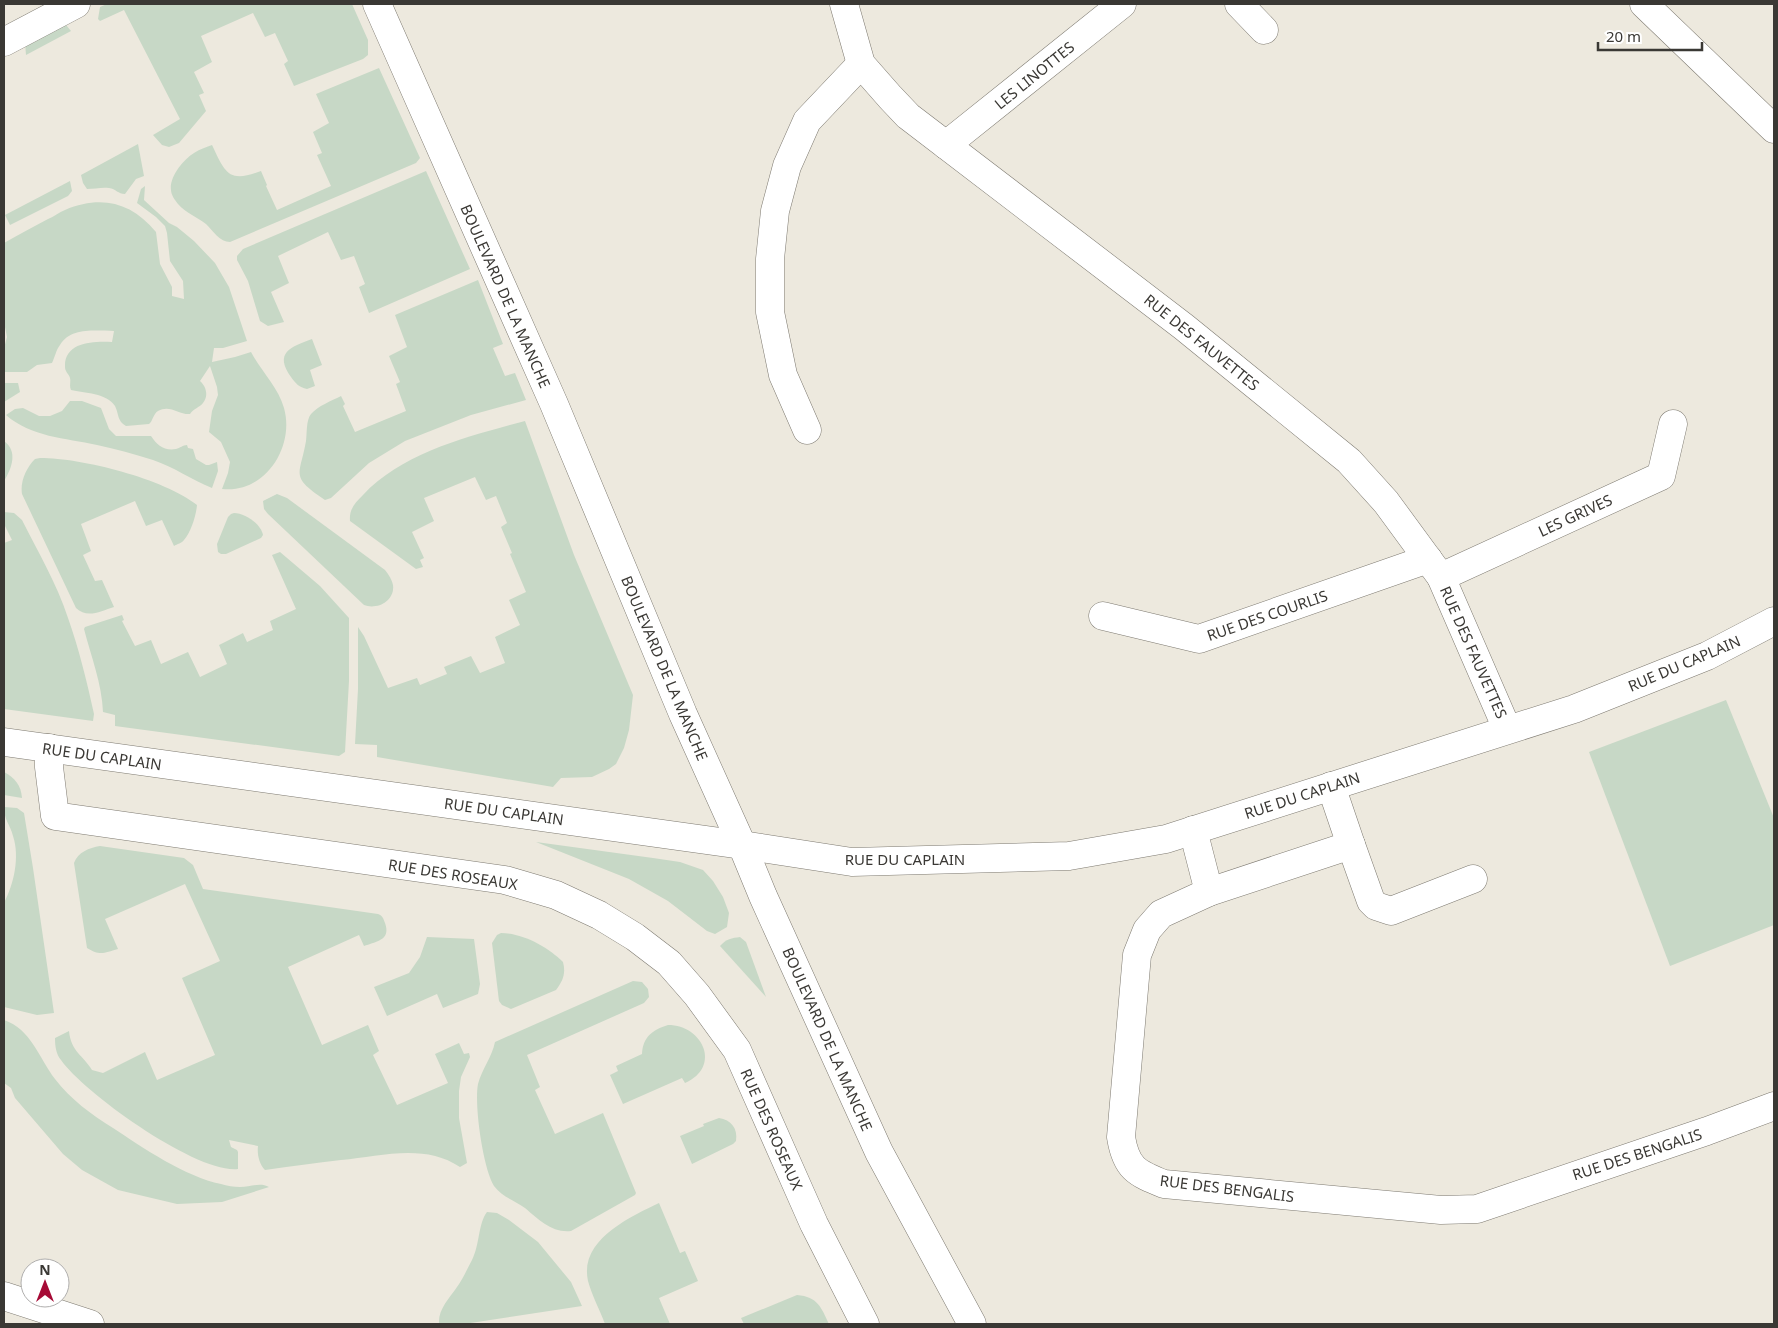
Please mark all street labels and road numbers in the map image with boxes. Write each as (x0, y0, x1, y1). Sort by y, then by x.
street label: LES LINOTTES (990, 37, 1078, 113)
street label: BOULEVARD DE LA MANCHE (456, 201, 556, 391)
street label: RUE DES FAUVETTES (1140, 289, 1264, 395)
street label: LES GRIVES (1535, 489, 1615, 541)
street label: BOULEVARD DE LA MANCHE (617, 573, 713, 763)
street label: RUE DES FAUVETTES (1436, 583, 1512, 721)
street label: RUE DES COURLIS (1204, 585, 1330, 645)
street label: RUE DU CAPLAIN (1625, 630, 1743, 696)
street label: RUE DU CAPLAIN (41, 738, 163, 774)
street label: RUE DU CAPLAIN (1242, 767, 1362, 823)
street label: RUE DU CAPLAIN (443, 793, 565, 829)
street label: RUE DU CAPLAIN (845, 849, 965, 869)
street label: RUE DES ROSEAUX (387, 854, 519, 894)
street label: BOULEVARD DE LA MANCHE (778, 944, 878, 1134)
street label: RUE DES ROSEAUX (736, 1065, 808, 1193)
street label: RUE DES BENGALIS (1570, 1124, 1704, 1184)
street label: RUE DES BENGALIS (1159, 1170, 1295, 1206)

